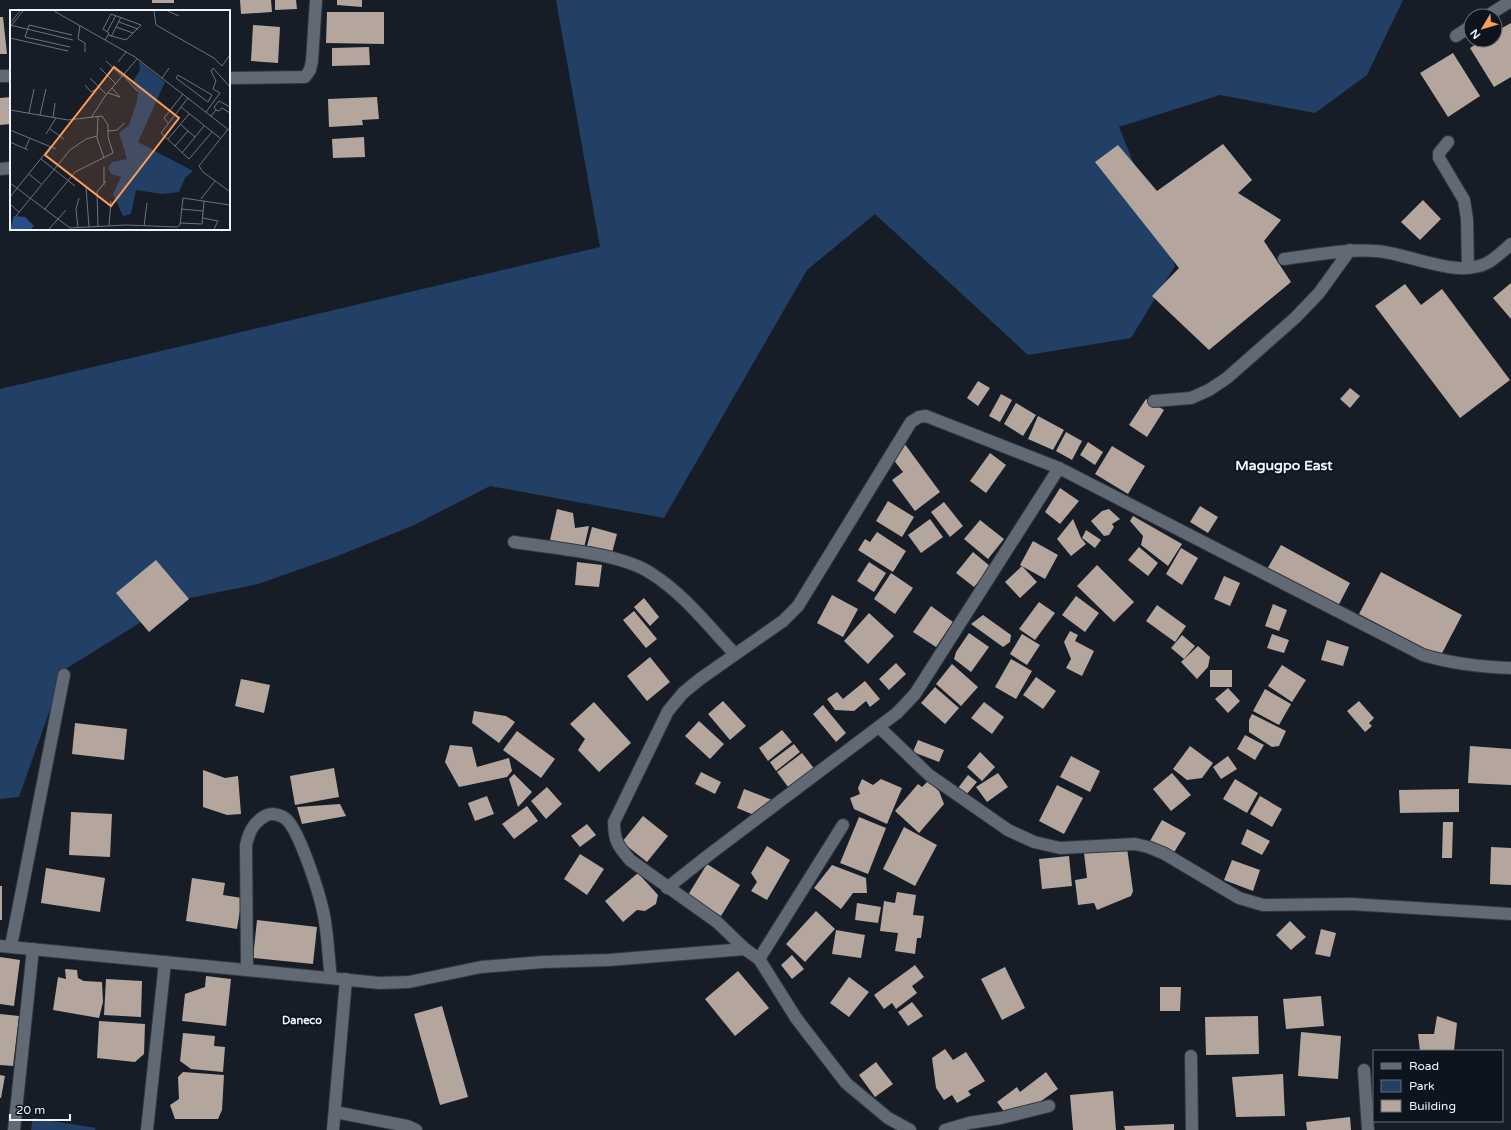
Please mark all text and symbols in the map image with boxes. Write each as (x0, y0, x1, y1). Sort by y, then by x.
north arrow (1463, 8, 1503, 48)
inset map (10, 10, 230, 230)
text: N (1468, 26, 1483, 41)
district label: Magugpo East (1235, 457, 1333, 474)
district label: Daneco (282, 1014, 322, 1027)
legend (1373, 1050, 1503, 1122)
text: Road (1409, 1059, 1439, 1073)
text: Park (1409, 1079, 1435, 1093)
scale bar (10, 1096, 70, 1122)
text: Building (1409, 1099, 1456, 1113)
text: 20 m (16, 1103, 45, 1117)

